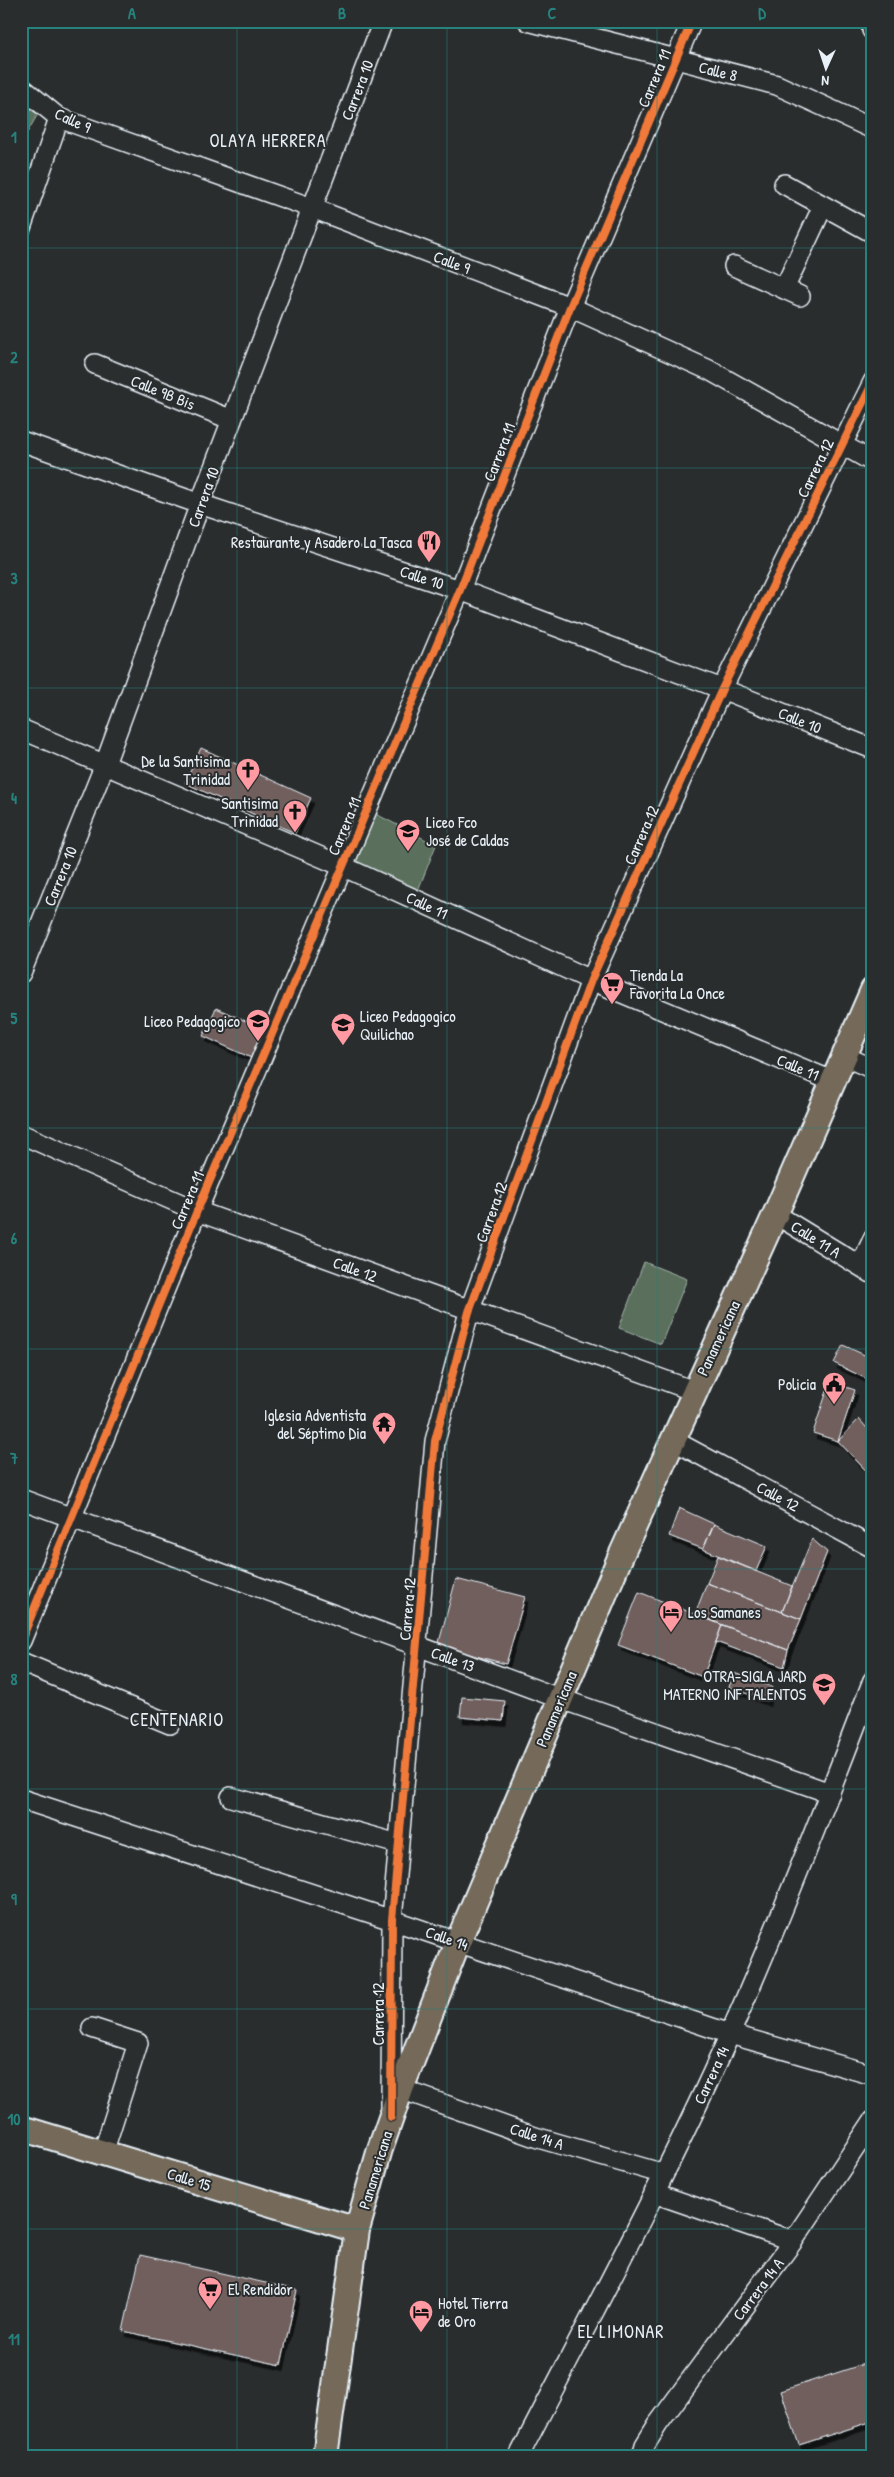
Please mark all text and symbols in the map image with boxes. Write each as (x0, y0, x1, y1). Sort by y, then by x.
text: A (128, 2, 136, 24)
text: B (338, 2, 346, 24)
text: C (548, 2, 557, 24)
text: D (758, 2, 766, 24)
north arrow (802, 42, 852, 92)
street label: Carrera 11 (632, 45, 676, 111)
street label: Calle 8 (696, 56, 740, 86)
street label: Carrera 10 (335, 57, 379, 123)
text: N (821, 72, 830, 91)
street label: Calle 9 (51, 102, 95, 138)
text: 1 (11, 126, 17, 148)
district label: OLAYA HERRERA (209, 128, 327, 153)
street label: Calle 9 (430, 245, 474, 279)
text: 2 (10, 346, 18, 368)
street label: Calle 9B Bis (128, 369, 198, 415)
street label: Carrera 11 (478, 419, 520, 485)
street label: Carrera 12 (791, 434, 839, 501)
street label: Carrera 10 (182, 464, 224, 530)
restaurant icon: Restaurante y Asadero La Tasca (416, 529, 442, 563)
place label: Restaurante y Asadero La Tasca (231, 531, 412, 553)
street label: Calle 10 (397, 560, 447, 594)
text: 3 (10, 567, 18, 589)
street label: Calle 10 (775, 701, 825, 739)
place label: De la Santisima Trinidad (141, 750, 230, 790)
church icon: De la Santisima Trinidad (235, 757, 261, 791)
text: 4 (11, 787, 17, 809)
place label: Santisima Trinidad (221, 792, 278, 832)
street label: Carrera 11 (322, 793, 366, 859)
church icon: Santisima Trinidad (282, 799, 308, 833)
street label: Carrera 12 (618, 801, 664, 868)
place label: Liceo Fco José de Caldas (426, 811, 509, 851)
school or university icon: Liceo Fco José de Caldas (395, 818, 421, 852)
street label: Carrera 10 (38, 843, 82, 909)
street label: Calle 11 (403, 886, 452, 924)
place label: Tienda La Favorita La Once (629, 964, 726, 1004)
supermarket icon: Tienda La Favorita La Once (599, 971, 625, 1005)
place label: Liceo Pedagogico Quilichao (360, 1005, 456, 1045)
text: 5 (11, 1007, 18, 1029)
school or university icon: Liceo Pedagogico (245, 1008, 271, 1042)
place label: Liceo Pedagogico (144, 1010, 241, 1032)
school or university icon: Liceo Pedagogico Quilichao (330, 1012, 356, 1046)
street label: Calle 11 (774, 1048, 823, 1086)
street label: Carrera 11 (165, 1167, 209, 1233)
street label: Carrera 12 (470, 1178, 512, 1245)
street label: Calle 11 A (787, 1215, 845, 1263)
text: 6 (11, 1227, 18, 1249)
street label: Calle 12 (330, 1251, 381, 1287)
street label: Panamericana (691, 1297, 745, 1379)
public building icon: Policia (821, 1371, 847, 1405)
place label: Policia (778, 1373, 816, 1395)
place label: Iglesia Adventista del Séptimo Dia (264, 1404, 366, 1444)
temple icon: Iglesia Adventista del Séptimo Dia (371, 1411, 397, 1445)
text: 7 (9, 1447, 18, 1469)
street label: Calle 12 (753, 1476, 804, 1517)
street label: Carrera 12 (393, 1576, 421, 1641)
hotel icon: Los Samanes (658, 1599, 684, 1633)
place label: Los Samanes (688, 1601, 761, 1623)
street label: Calle 13 (428, 1641, 478, 1677)
place label: OTRA-SIGLA JARD MATERNO INF TALENTOS (663, 1665, 807, 1705)
text: 8 (11, 1668, 18, 1690)
street label: Panamericana (530, 1668, 582, 1750)
school or university icon: OTRA-SIGLA JARD MATERNO INF TALENTOS (811, 1672, 837, 1706)
district label: CENTENARIO (130, 1707, 224, 1732)
text: 9 (11, 1888, 17, 1910)
street label: Calle 14 (423, 1920, 471, 1956)
street label: Carrera 12 (367, 1982, 389, 2046)
street label: Carrera 14 (688, 2042, 734, 2108)
text: 10 (8, 2108, 20, 2130)
street label: Calle 14 A (507, 2117, 567, 2155)
street label: Panamericana (353, 2128, 397, 2212)
street label: Calle 15 (164, 2162, 214, 2196)
street label: Carrera 14 A (727, 2253, 789, 2325)
supermarket icon: El Rendidor (197, 2276, 223, 2310)
place label: El Rendidor (228, 2278, 293, 2300)
place label: Hotel Tierra de Oro (438, 2292, 508, 2332)
hotel icon: Hotel Tierra de Oro (408, 2299, 434, 2333)
district label: EL LIMONAR (578, 2319, 664, 2344)
text: 11 (8, 2328, 20, 2350)

